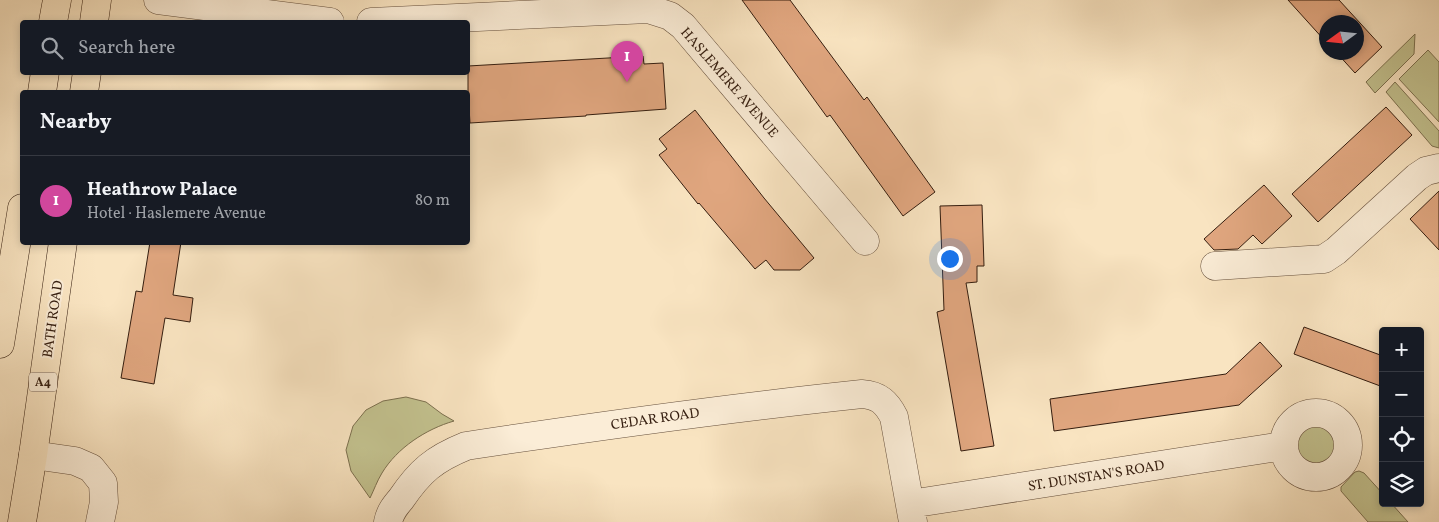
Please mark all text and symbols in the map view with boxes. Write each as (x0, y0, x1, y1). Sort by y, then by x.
north arrow (1319, 15, 1364, 60)
search box (20, 20, 470, 75)
street label: HASLEMERE AVENUE (676, 24, 782, 142)
icon: search (38, 34, 66, 62)
text: Search here (78, 35, 175, 61)
pin: 1 (611, 41, 643, 82)
text: Nearby (40, 108, 111, 137)
text: Heathrow Palace (87, 177, 237, 203)
text: 1 (53, 190, 59, 212)
text: 80 m (415, 190, 450, 212)
text: Hotel · Haslemere Avenue (87, 203, 266, 225)
your location (937, 246, 963, 272)
street label: BATH ROAD (39, 279, 68, 359)
map controls (1379, 327, 1424, 507)
button: + (1379, 327, 1424, 372)
road number: A4 (29, 372, 57, 392)
button: − (1379, 372, 1424, 417)
street label: CEDAR ROAD (610, 404, 701, 435)
button: locate (1379, 417, 1424, 462)
street label: ST. DUNSTAN'S ROAD (1027, 456, 1166, 497)
button: layers (1379, 462, 1424, 507)

